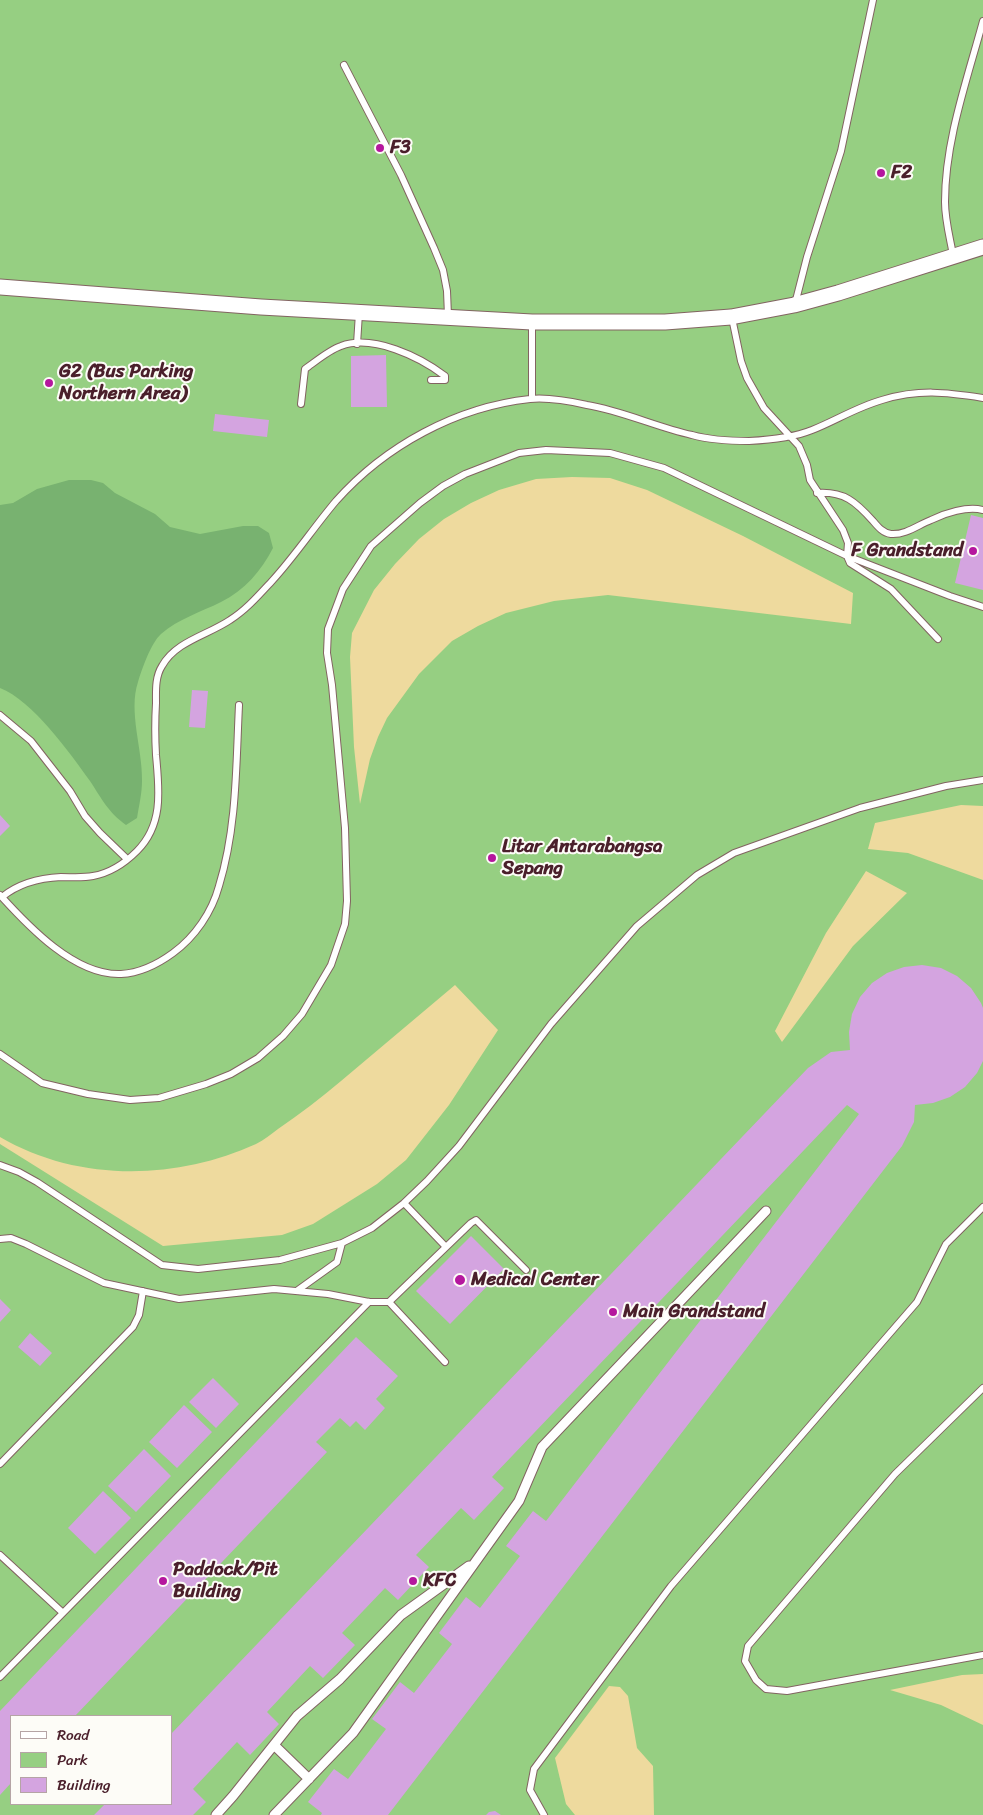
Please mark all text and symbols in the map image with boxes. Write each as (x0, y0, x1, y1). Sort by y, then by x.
place label: F3 (390, 137, 411, 159)
marker: F3 (374, 142, 386, 154)
place label: F2 (891, 162, 912, 184)
marker: F2 (875, 167, 887, 179)
place label: G2 (Bus Parking Northern Area) (59, 361, 193, 405)
marker: G2 (Bus Parking Northern Area) (43, 377, 55, 389)
place label: F Grandstand (851, 540, 963, 562)
marker: F Grandstand (967, 545, 979, 557)
place label: Litar Antarabangsa Sepang (502, 836, 663, 880)
marker: Litar Antarabangsa Sepang (486, 852, 498, 864)
place label: Medical Center (471, 1269, 599, 1291)
marker: Medical Center (453, 1273, 467, 1287)
place label: Main Grandstand (623, 1301, 765, 1323)
marker: Main Grandstand (607, 1306, 619, 1318)
place label: Paddock/Pit Building (173, 1559, 278, 1603)
place label: KFC (423, 1570, 456, 1592)
marker: Paddock/Pit Building (157, 1575, 169, 1587)
marker: KFC (407, 1575, 419, 1587)
legend (10, 1715, 172, 1805)
text: Road (57, 1722, 89, 1748)
text: Park (57, 1747, 88, 1773)
text: Building (57, 1772, 111, 1798)

